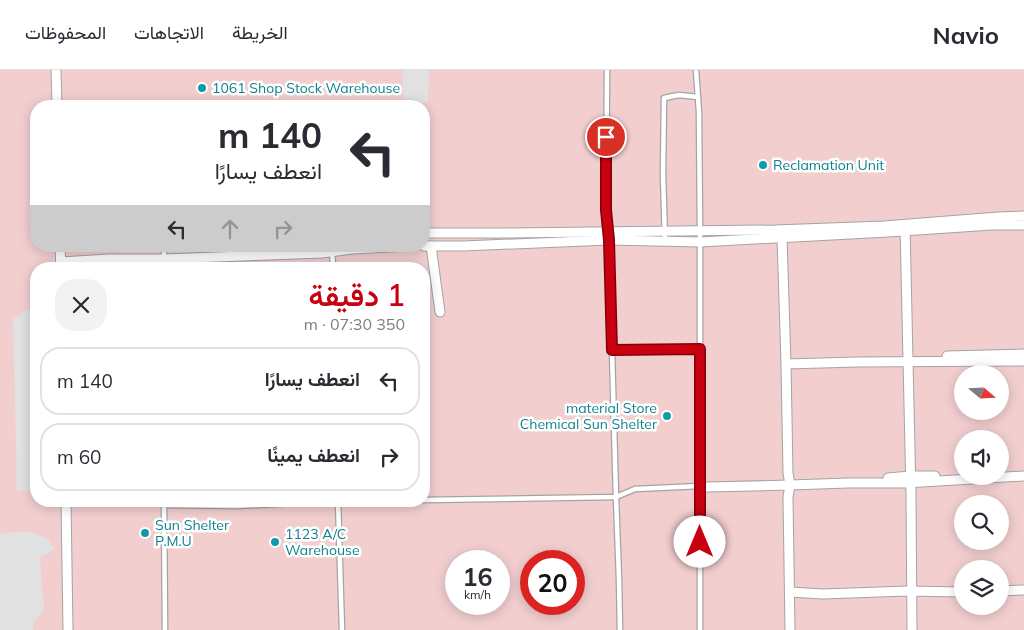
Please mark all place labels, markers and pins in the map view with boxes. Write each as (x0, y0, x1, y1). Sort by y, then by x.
place label: 1061 Shop Stock Warehouse (212, 79, 400, 97)
marker: 1061 Shop Stock Warehouse (196, 82, 208, 94)
pin (585, 116, 627, 158)
place label: Reclamation Unit (773, 156, 884, 174)
marker: Reclamation Unit (757, 159, 769, 171)
place label: material Store Chemical Sun Shelter (520, 399, 658, 433)
marker: material Store Chemical Sun Shelter (661, 410, 673, 422)
place label: Sun Shelter P.M.U (155, 516, 230, 550)
place label: 1123 A/C Warehouse (285, 525, 360, 559)
marker: Sun Shelter P.M.U (139, 527, 151, 539)
marker: 1123 A/C Warehouse (269, 536, 281, 548)

